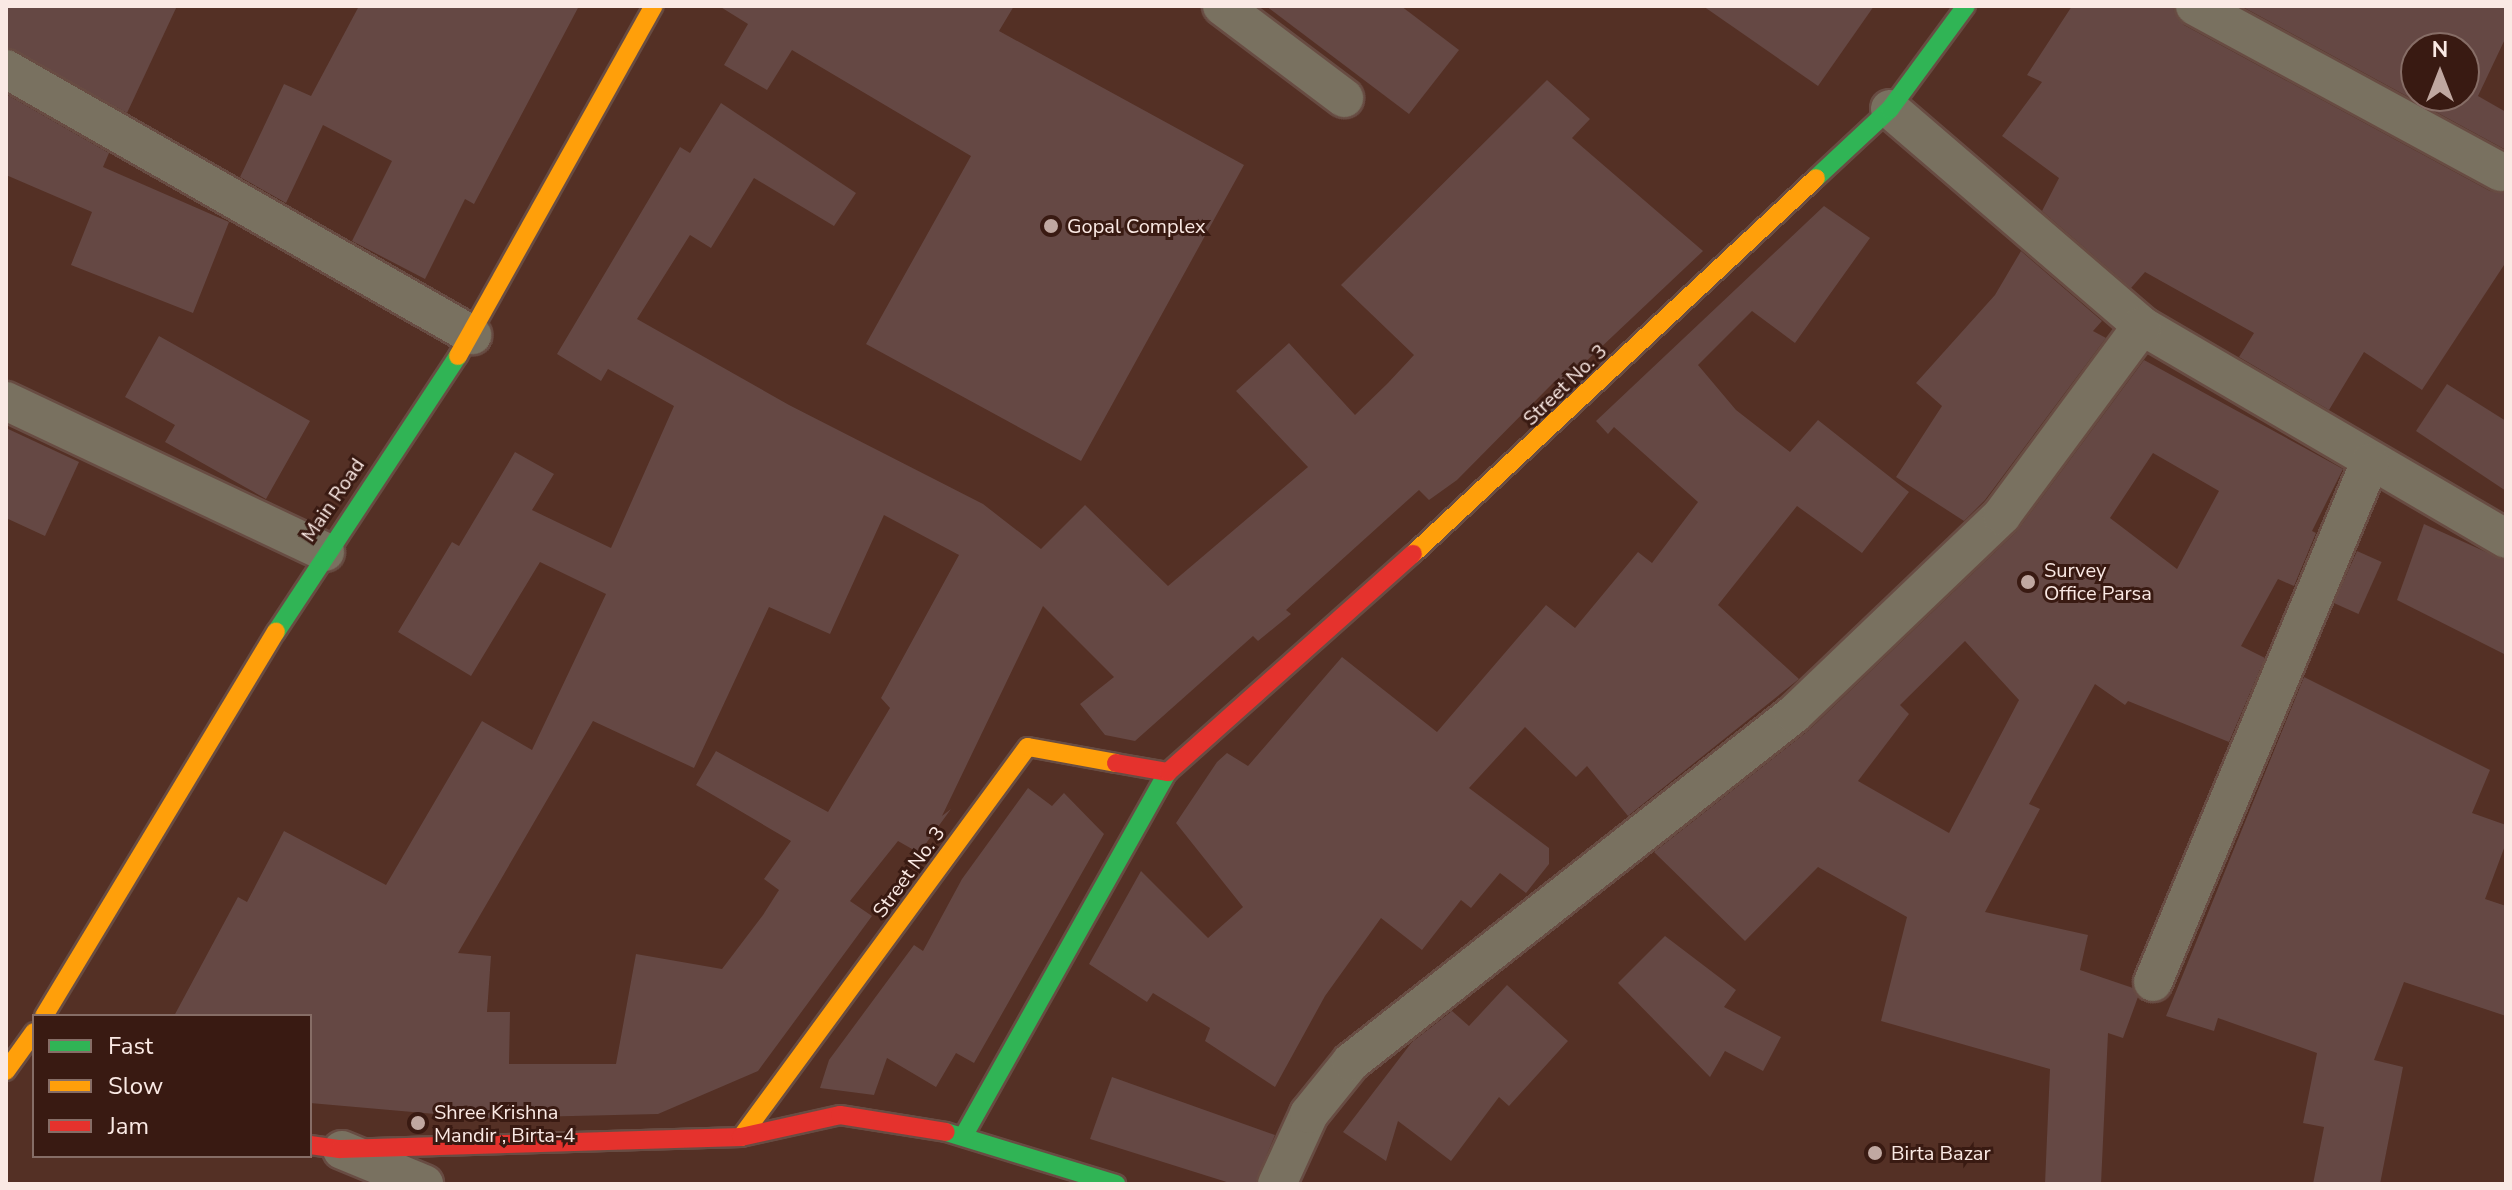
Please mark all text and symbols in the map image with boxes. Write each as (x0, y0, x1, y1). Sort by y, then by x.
north arrow (2400, 32, 2480, 112)
text: N (2432, 35, 2448, 65)
place label: Gopal Complex (1067, 214, 1205, 238)
marker: Gopal Complex (1042, 217, 1060, 235)
street label: Street No. 3 (1518, 339, 1612, 431)
street label: Main Road (296, 454, 370, 546)
place label: Survey Office Parsa (2044, 558, 2152, 605)
marker: Survey Office Parsa (2019, 573, 2037, 591)
street label: Street No. 3 (868, 822, 950, 922)
legend (32, 1014, 312, 1158)
text: Fast (108, 1030, 153, 1062)
text: Slow (108, 1070, 163, 1102)
place label: Shree Krishna Mandir , Birta-4 (434, 1100, 575, 1147)
text: Jam (108, 1110, 149, 1142)
marker: Shree Krishna Mandir , Birta-4 (409, 1114, 427, 1132)
place label: Birta Bazar (1891, 1141, 1991, 1165)
marker: Birta Bazar (1866, 1144, 1884, 1162)

